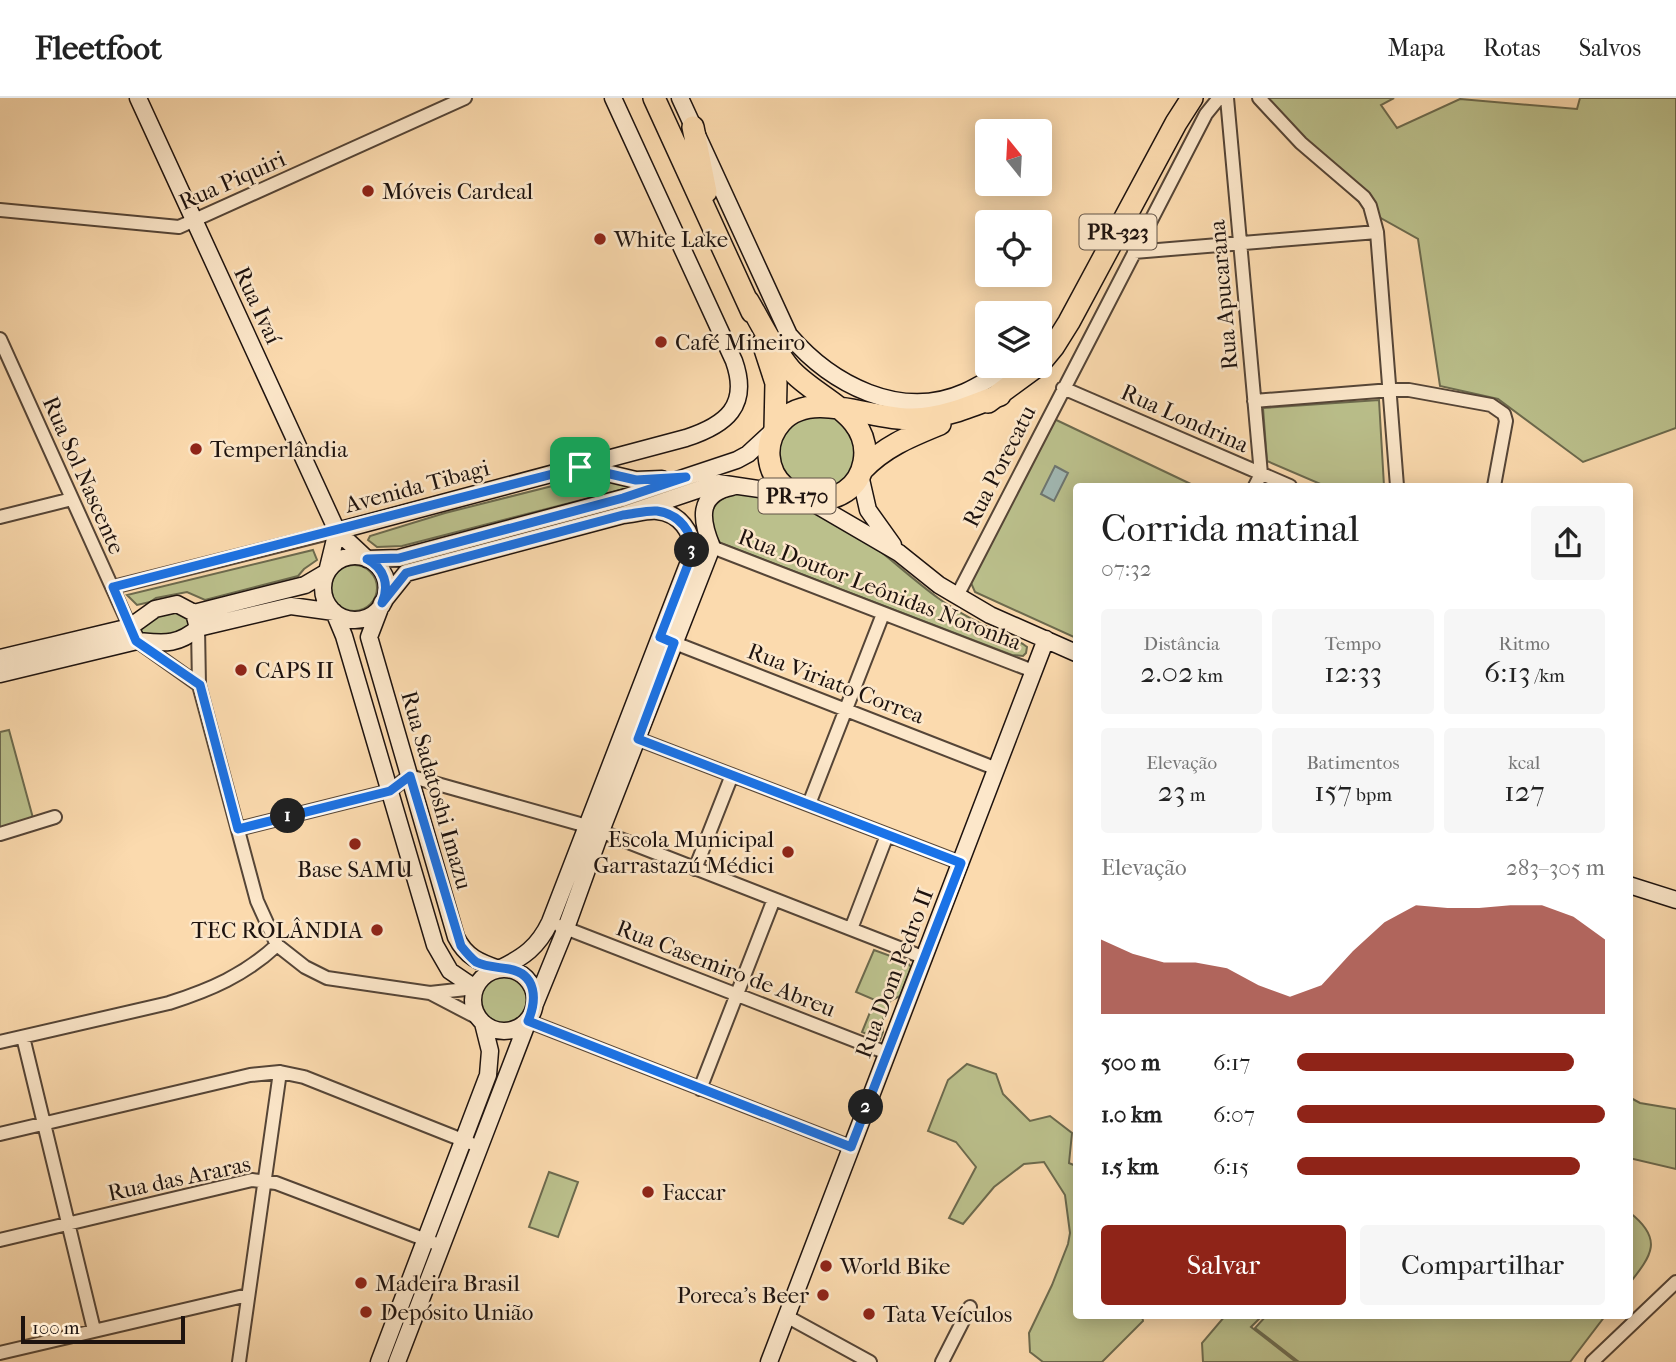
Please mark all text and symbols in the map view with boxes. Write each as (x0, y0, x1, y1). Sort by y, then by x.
text: Fleetfoot (35, 29, 162, 68)
text: Mapa (1388, 34, 1445, 62)
text: Rotas (1483, 34, 1541, 62)
text: Salvos (1579, 34, 1641, 62)
north arrow (975, 119, 1052, 196)
map controls (975, 119, 1052, 378)
street label: Rua Piquiri (175, 145, 290, 216)
place label: Móveis Cardeal (382, 178, 534, 205)
marker: Móveis Cardeal (360, 183, 376, 199)
button: locate (975, 210, 1052, 287)
road number: PR-323 (1080, 214, 1156, 250)
street label: Rua Apucarana (1203, 219, 1243, 371)
place label: White Lake (613, 226, 728, 253)
marker: White Lake (592, 231, 608, 247)
street label: Rua Ivaí (228, 262, 287, 348)
button: layers (975, 301, 1052, 378)
place label: Café Mineiro (675, 329, 805, 356)
marker: Café Mineiro (653, 334, 669, 350)
street label: Rua Londrina (1117, 378, 1253, 459)
street label: Rua Sol Nascente (37, 392, 130, 558)
street label: Rua Porecatu (957, 401, 1042, 532)
place label: Temperlândia (210, 436, 348, 463)
pin (550, 437, 610, 497)
marker: Temperlândia (188, 441, 204, 457)
icon: arrive (561, 448, 599, 486)
street label: Avenida Tibagi (341, 454, 493, 519)
road number: PR-170 (758, 478, 836, 514)
text: Corrida matinal (1101, 506, 1359, 551)
button: share (1531, 506, 1605, 580)
street label: Rua Doutor Leônidas Noronha (734, 523, 1026, 656)
pin: 3 (674, 532, 710, 568)
text: 3 (688, 538, 695, 560)
text: 07:32 (1101, 555, 1152, 582)
text: Distância (1143, 633, 1220, 655)
text: Tempo (1325, 633, 1381, 655)
text: Ritmo (1499, 633, 1550, 655)
street label: Rua Viriato Correa (744, 637, 928, 730)
text: 2.02 (1140, 655, 1193, 690)
text: 12:33 (1324, 655, 1382, 690)
text: 6:13 (1484, 655, 1530, 690)
place label: CAPS II (255, 657, 334, 684)
marker: CAPS II (233, 662, 249, 678)
text: km (1193, 665, 1223, 687)
text: /km (1530, 665, 1565, 687)
street label: Rua Sadatoshi Imazu (395, 688, 478, 893)
text: Elevação (1146, 752, 1217, 774)
text: Batimentos (1307, 752, 1399, 774)
text: kcal (1508, 752, 1540, 774)
text: 23 (1158, 774, 1186, 809)
text: 157 (1314, 774, 1352, 809)
text: 127 (1504, 774, 1545, 809)
text: m (1186, 784, 1205, 806)
text: bpm (1352, 784, 1392, 806)
pin: 1 (270, 798, 306, 834)
text: 1 (284, 804, 291, 826)
place label: Escola Municipal Garrastazú Médici (593, 826, 775, 879)
marker: Base SAMU (347, 836, 363, 852)
marker: Escola Municipal Garrastazú Médici (780, 844, 796, 860)
text: Elevação (1101, 854, 1187, 881)
text: 283–305 m (1506, 854, 1605, 881)
place label: Base SAMU (297, 856, 413, 883)
street label: Rua Dom Pedro II (850, 885, 939, 1062)
street label: Rua Casemiro de Abreu (612, 914, 839, 1023)
place label: TEC ROLÂNDIA (191, 917, 364, 944)
marker: TEC ROLÂNDIA (369, 922, 385, 938)
text: 500 m (1101, 1049, 1160, 1076)
text: 6:17 (1213, 1049, 1250, 1076)
pin: 2 (848, 1090, 884, 1124)
text: 2 (861, 1095, 870, 1117)
text: 1.0 km (1101, 1101, 1162, 1128)
text: 6:07 (1213, 1101, 1255, 1128)
street label: Rua das Araras (105, 1150, 253, 1207)
text: 1.5 km (1101, 1153, 1159, 1180)
text: 6:15 (1213, 1153, 1249, 1180)
place label: Faccar (662, 1179, 726, 1206)
marker: Faccar (640, 1184, 656, 1200)
button: Salvar (1101, 1225, 1346, 1305)
button: Compartilhar (1360, 1225, 1605, 1305)
place label: World Bike (839, 1253, 950, 1280)
marker: World Bike (818, 1258, 834, 1274)
place label: Madeira Brasil (375, 1270, 520, 1297)
marker: Madeira Brasil (353, 1275, 369, 1291)
place label: Poreca's Beer (677, 1282, 809, 1309)
marker: Poreca's Beer (815, 1287, 831, 1303)
place label: Depósito União (380, 1299, 533, 1326)
place label: Tata Veículos (883, 1301, 1012, 1328)
marker: Depósito União (358, 1304, 374, 1320)
marker: Tata Veículos (861, 1306, 877, 1322)
scale bar (21, 1313, 186, 1345)
text: 100 m (32, 1317, 80, 1339)

